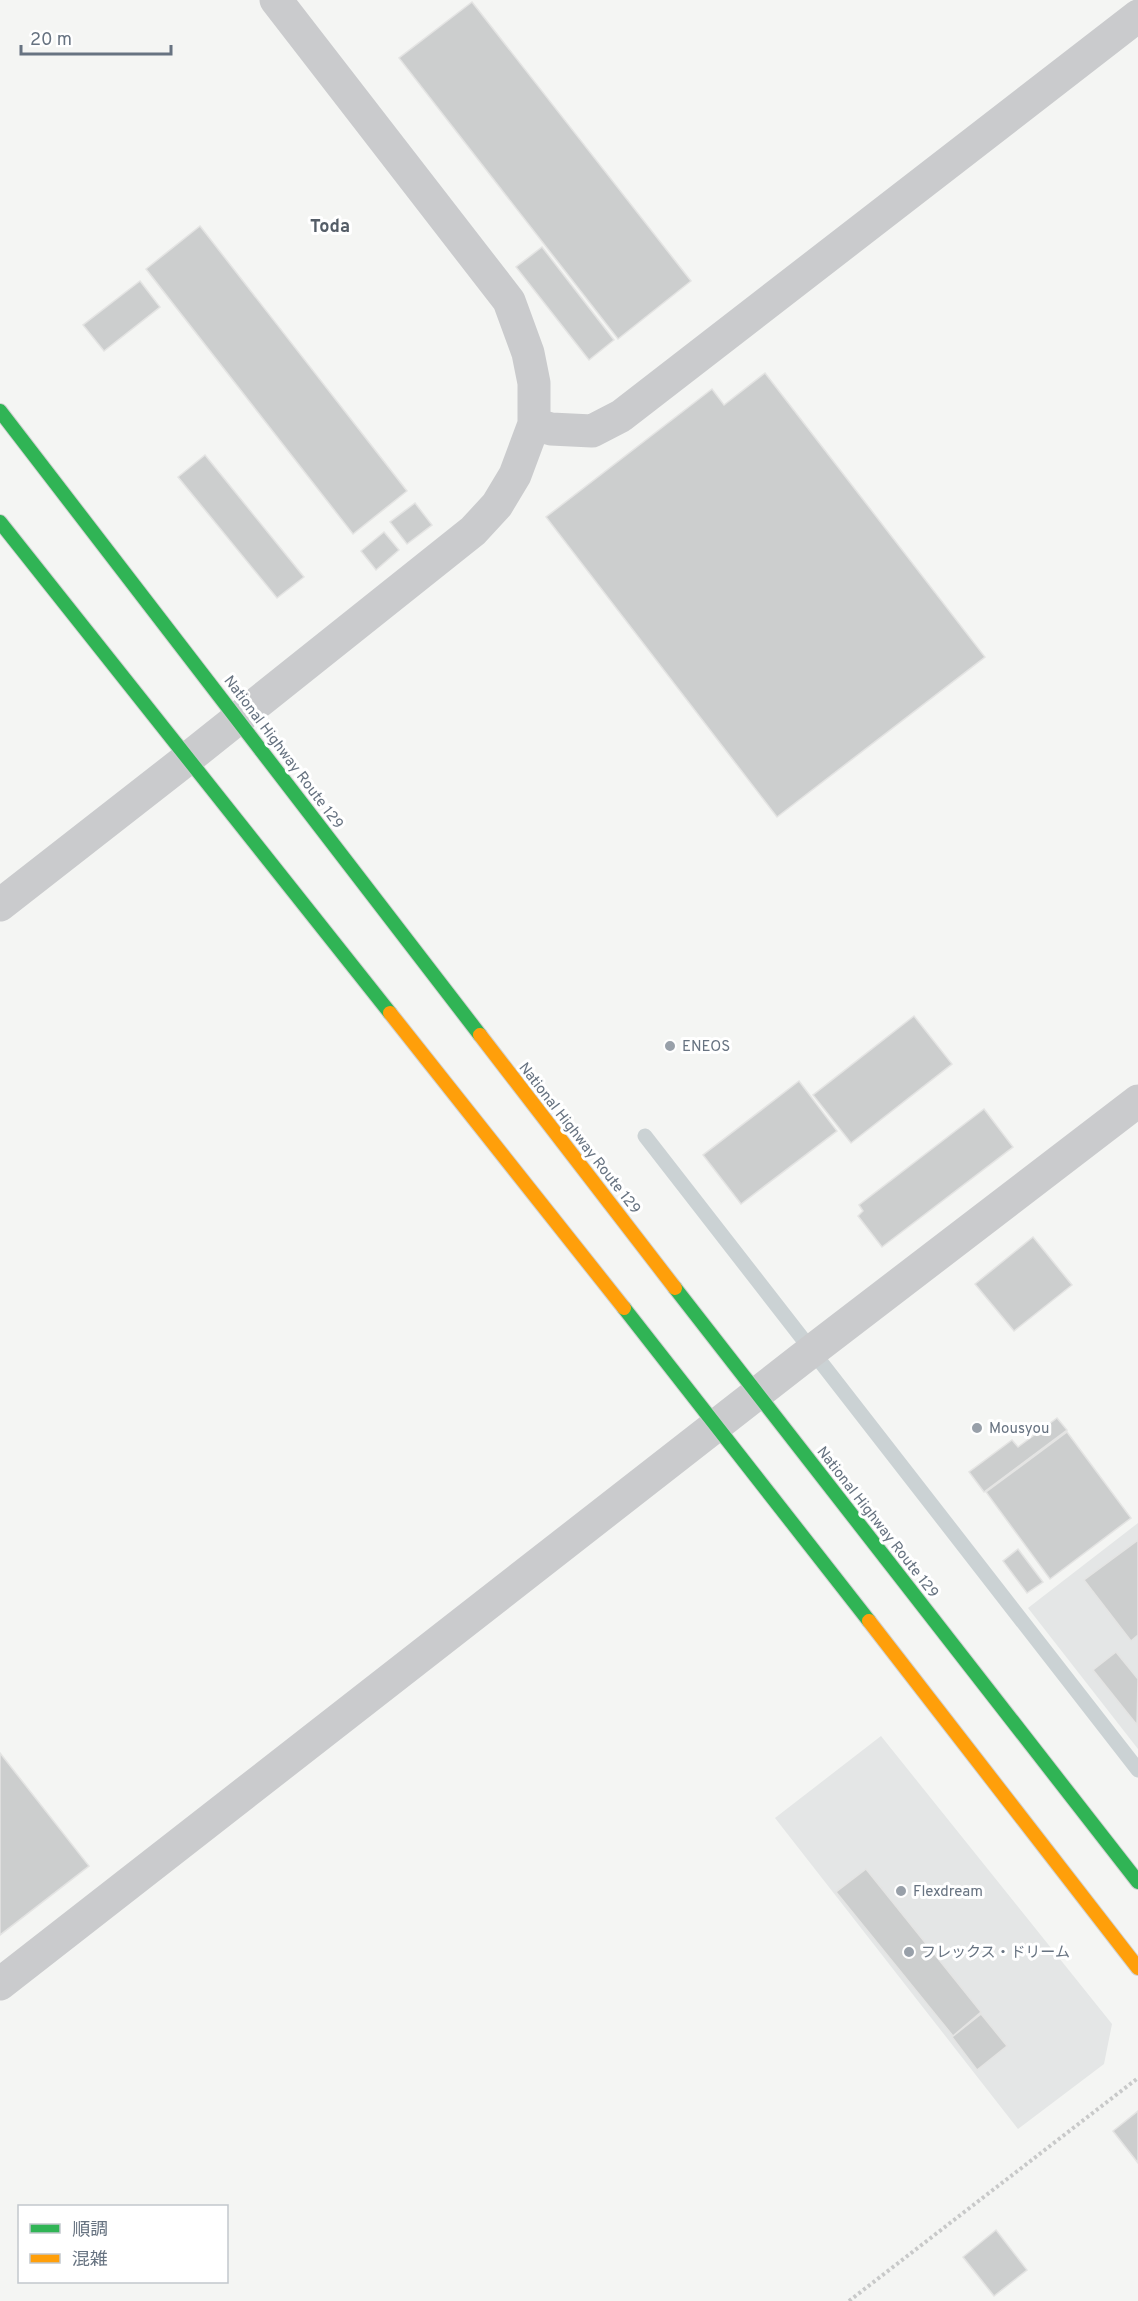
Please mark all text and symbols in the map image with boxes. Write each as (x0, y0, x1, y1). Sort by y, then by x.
scale bar (21, 18, 171, 56)
text: 20 m (30, 29, 72, 52)
district label: Toda (310, 216, 350, 239)
street label: National Highway Route 129 (219, 672, 347, 833)
place label: ENEOS (682, 1038, 730, 1057)
marker: ENEOS (663, 1039, 677, 1053)
street label: National Highway Route 129 (514, 1059, 644, 1219)
place label: Mousyou (989, 1420, 1049, 1439)
marker: Mousyou (970, 1421, 984, 1435)
street label: National Highway Route 129 (812, 1443, 942, 1603)
place label: Flexdream (913, 1883, 983, 1902)
marker: Flexdream (894, 1884, 908, 1898)
place label: フレックス・ドリーム (921, 1944, 1070, 1963)
marker: フレックス・ドリーム (902, 1945, 916, 1959)
legend (18, 2205, 228, 2283)
text: 順調 (72, 2219, 108, 2242)
text: 混雑 (72, 2249, 108, 2272)

